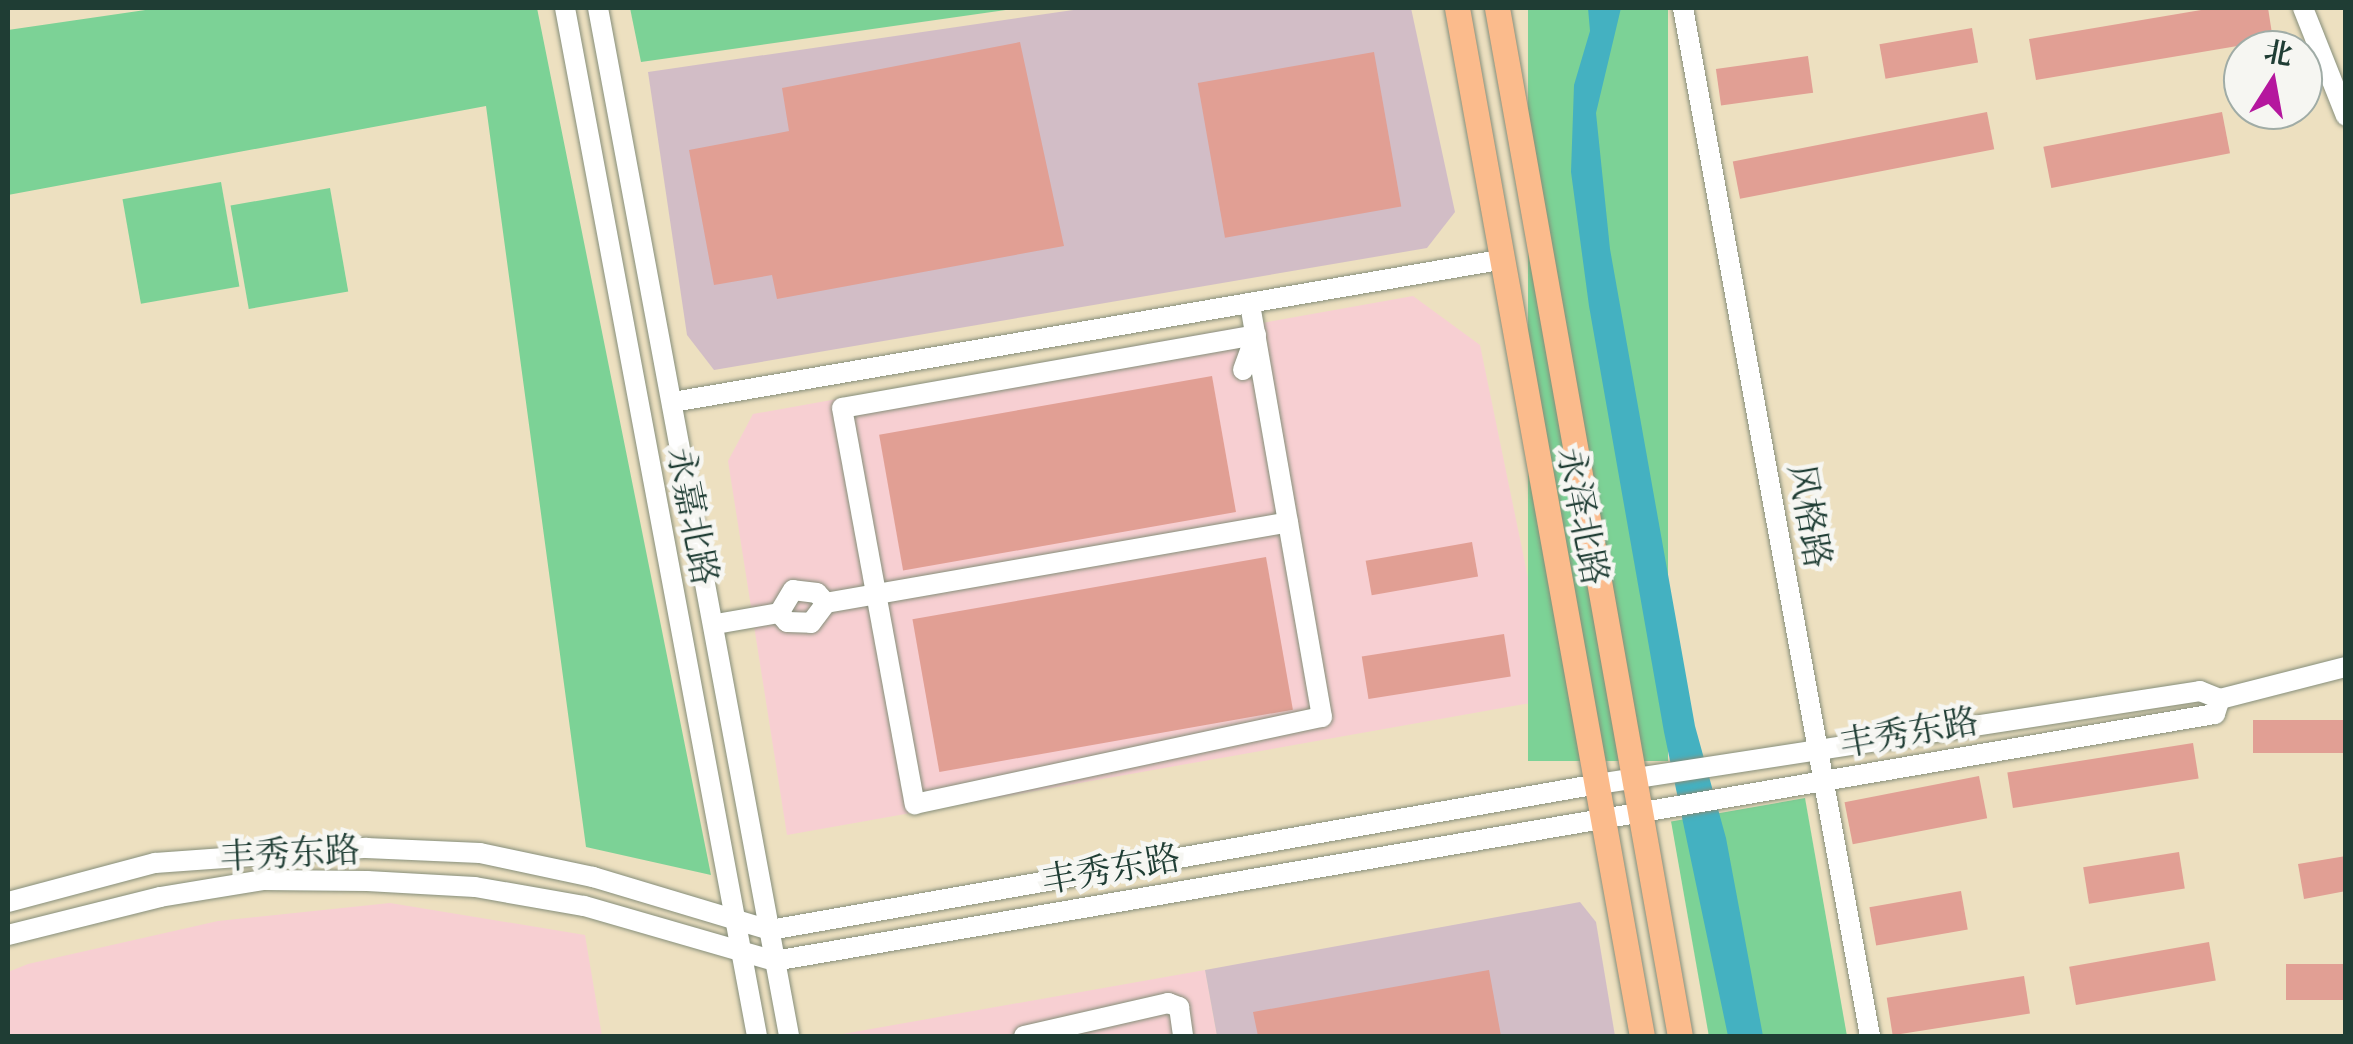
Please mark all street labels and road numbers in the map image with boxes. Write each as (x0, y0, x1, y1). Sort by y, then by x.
street label: 永嘉北路 (659, 443, 727, 589)
street label: 永泽北路 (1549, 443, 1617, 589)
street label: 风格路 (1780, 461, 1840, 571)
street label: 丰秀东路 (1836, 699, 1982, 765)
street label: 丰秀东路 (219, 828, 361, 878)
street label: 丰秀东路 (1038, 836, 1184, 902)

